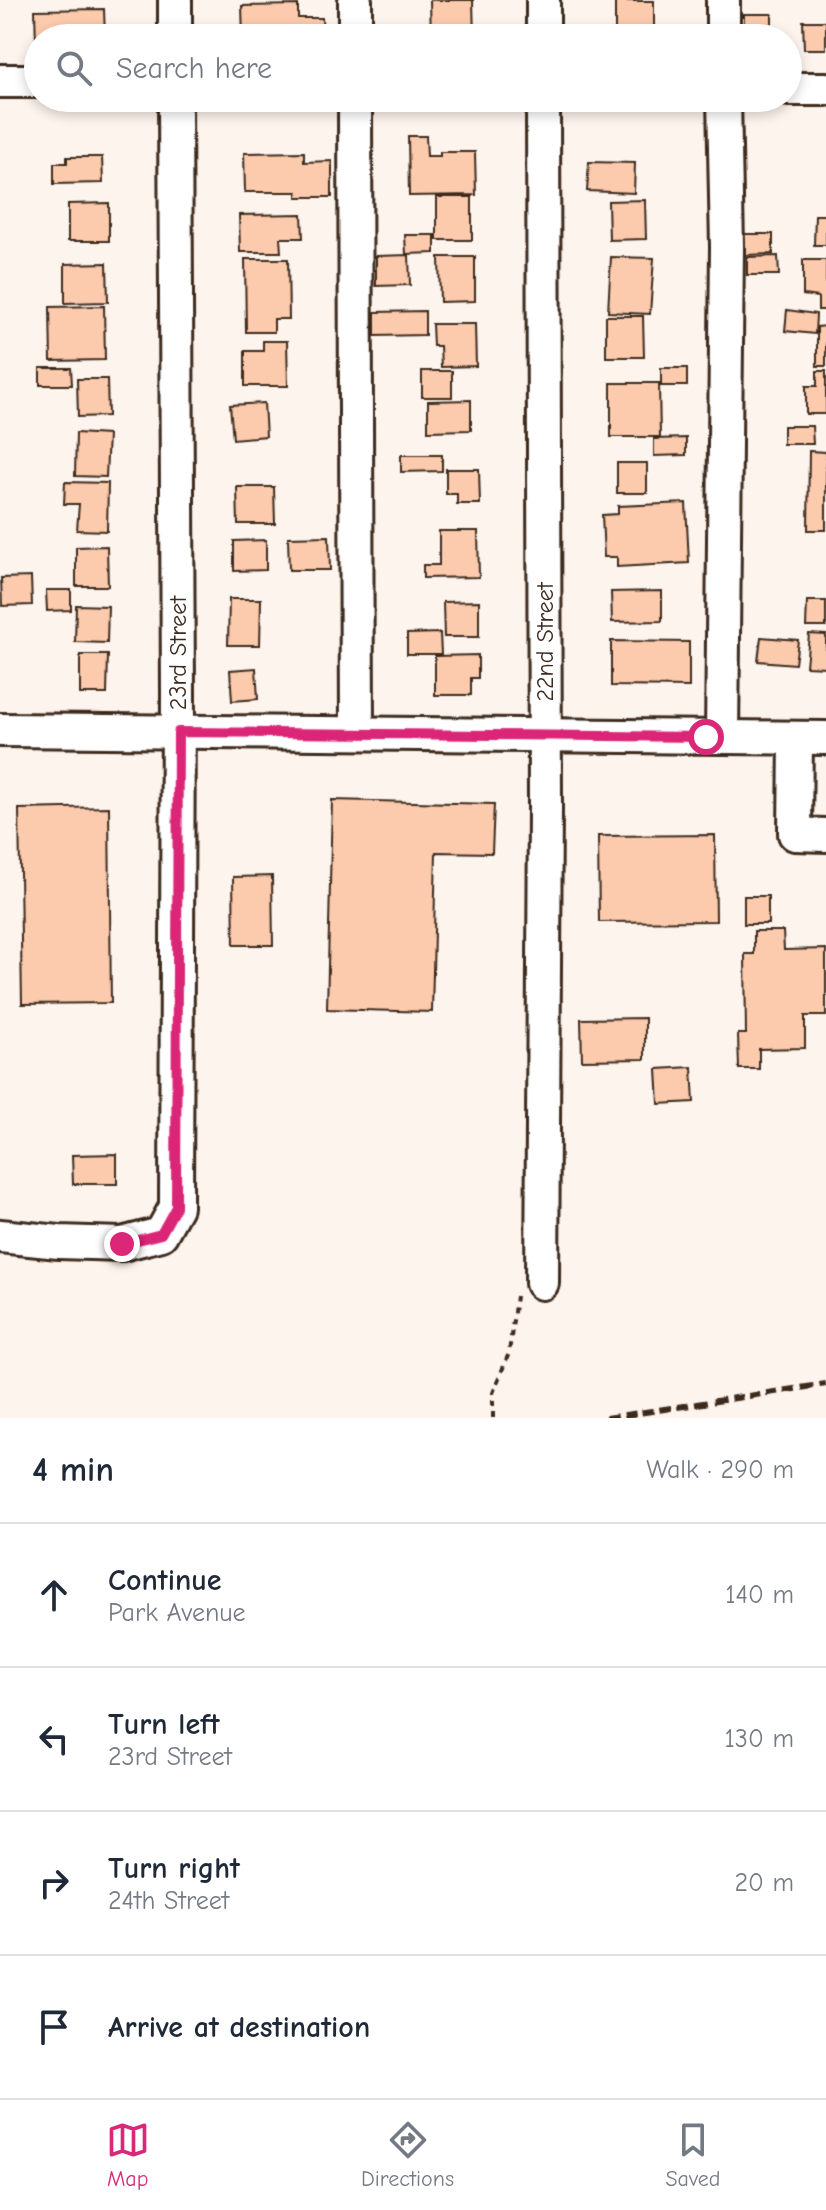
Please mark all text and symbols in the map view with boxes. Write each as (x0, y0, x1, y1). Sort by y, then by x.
search box (24, 24, 802, 112)
icon: search (52, 46, 96, 90)
text: Search here (116, 51, 272, 86)
street label: 22nd Street (531, 581, 559, 702)
street label: 23rd Street (164, 595, 192, 710)
route start (688, 719, 724, 755)
route end (104, 1226, 140, 1262)
text: 4 min (32, 1450, 114, 1490)
text: Walk · 290 m (646, 1455, 794, 1485)
text: Continue (108, 1563, 222, 1598)
icon: ahead (32, 1573, 76, 1617)
text: 140 m (725, 1580, 794, 1610)
text: Park Avenue (108, 1598, 246, 1628)
text: Turn left (108, 1707, 220, 1742)
icon: left (32, 1717, 76, 1761)
text: 130 m (725, 1724, 794, 1754)
text: 23rd Street (108, 1742, 232, 1772)
text: Turn right (108, 1851, 240, 1886)
icon: right (32, 1861, 76, 1905)
text: 20 m (734, 1868, 794, 1898)
text: 24th Street (108, 1886, 229, 1916)
icon: arrive (32, 2005, 76, 2049)
text: Arrive at destination (108, 2010, 370, 2045)
tab: Map (106, 2118, 150, 2192)
tab: Directions (361, 2118, 454, 2192)
tab: Saved (665, 2118, 720, 2192)

